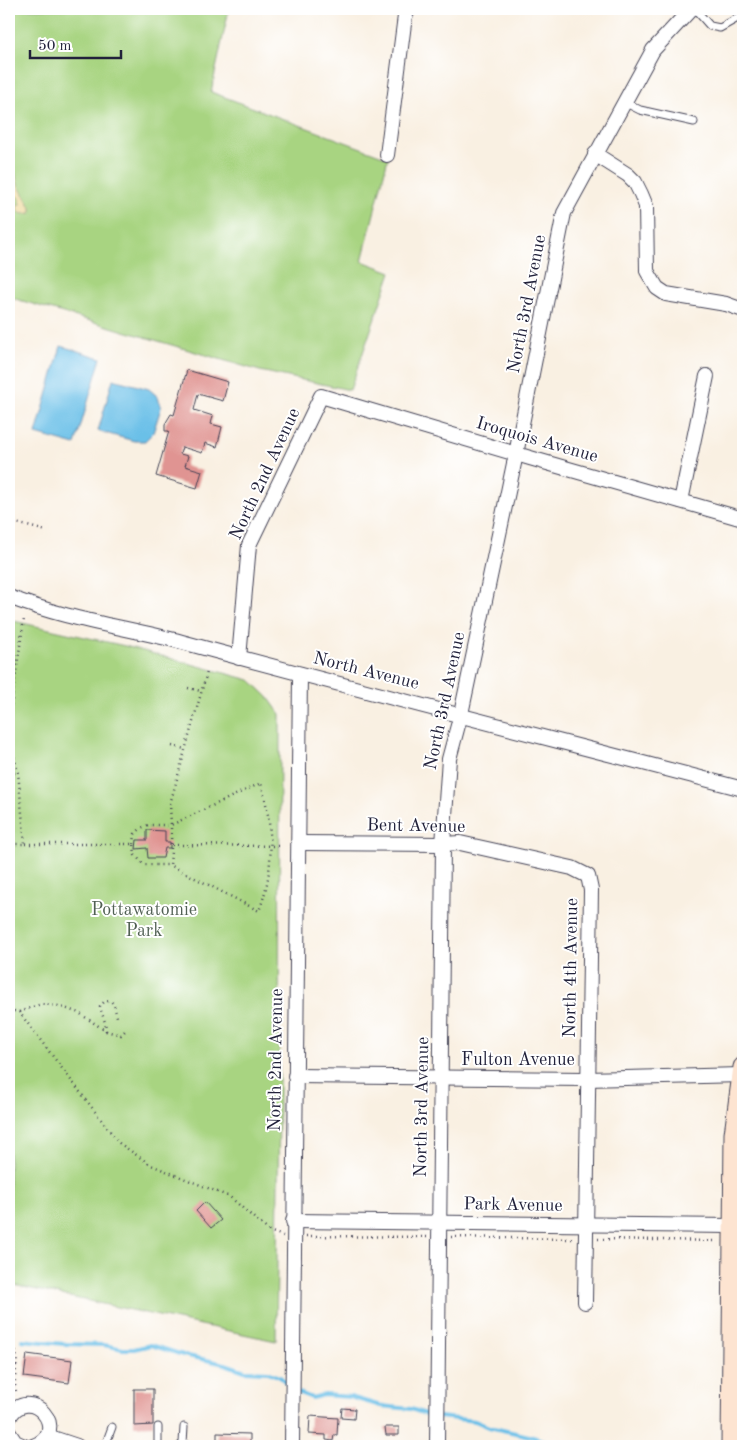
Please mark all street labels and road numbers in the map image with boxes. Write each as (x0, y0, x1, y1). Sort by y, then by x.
street label: North 3rd Avenue (505, 233, 549, 375)
street label: North 2nd Avenue (227, 405, 303, 543)
street label: Iroquois Avenue (474, 414, 600, 466)
street label: North 3rd Avenue (422, 630, 468, 772)
street label: North Avenue (311, 649, 421, 693)
street label: Bent Avenue (366, 816, 466, 836)
street label: North 4th Avenue (561, 898, 581, 1038)
street label: North 2nd Avenue (266, 988, 286, 1132)
street label: North 3rd Avenue (412, 1036, 432, 1178)
street label: Fulton Avenue (461, 1051, 575, 1069)
street label: Park Avenue (463, 1195, 563, 1215)

